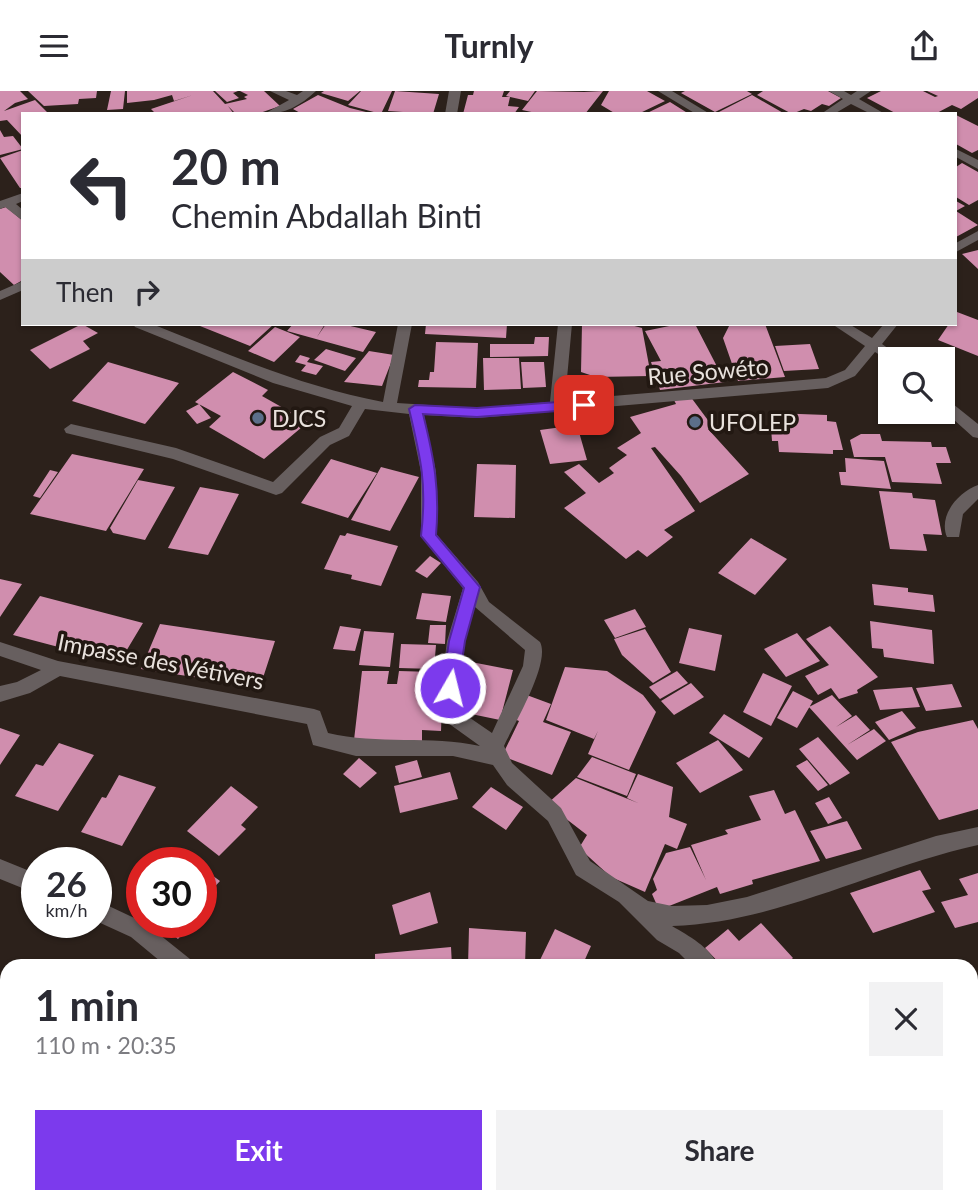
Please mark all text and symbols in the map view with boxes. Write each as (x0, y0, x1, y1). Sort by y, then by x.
text: Turnly (444, 26, 534, 65)
icon: menu (35, 27, 73, 65)
icon: share (905, 27, 943, 65)
text: 20 m (171, 137, 281, 195)
icon: left (56, 140, 147, 231)
text: Chemin Abdallah Binti (171, 196, 482, 235)
icon: right (128, 273, 166, 311)
text: Then (56, 276, 114, 308)
map controls (878, 347, 955, 424)
button: search (878, 347, 955, 424)
street label: Rue Sowéto (646, 352, 770, 390)
pin (554, 375, 614, 435)
icon: arrive (565, 386, 603, 424)
place label: DJCS (272, 404, 326, 432)
place label: UFOLEP (709, 408, 796, 436)
marker: DJCS (250, 410, 266, 426)
marker: UFOLEP (687, 414, 703, 430)
street label: Impasse des Vétivers (55, 627, 267, 695)
position arrow (413, 651, 487, 725)
speed limit sign: 30 (126, 847, 217, 938)
text: 26 (46, 862, 87, 904)
text: km/h (45, 899, 88, 921)
text: 1 min (35, 980, 139, 1030)
button: close (869, 982, 943, 1056)
text: 110 m · 20:35 (35, 1031, 177, 1059)
button: Exit (35, 1110, 482, 1190)
button: Share (496, 1110, 943, 1190)

